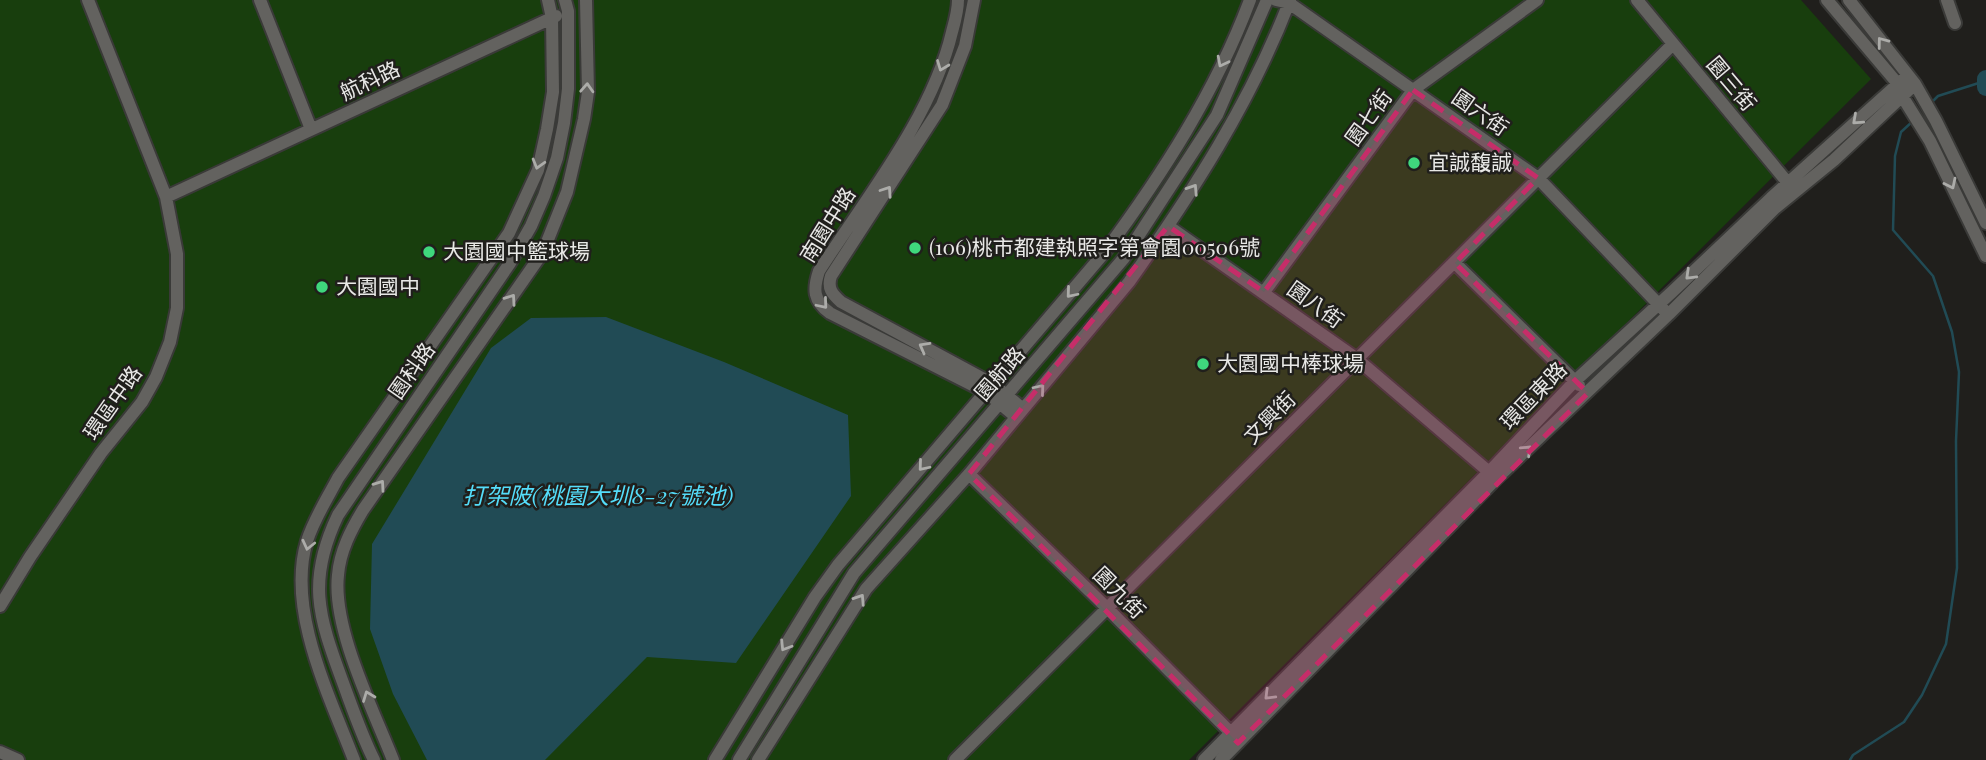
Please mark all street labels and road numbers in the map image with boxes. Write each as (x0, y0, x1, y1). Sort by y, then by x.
street label: 園三街 (1702, 50, 1764, 116)
street label: 航科路 (335, 53, 404, 105)
street label: 園六街 (1447, 82, 1515, 141)
street label: 園七街 (1338, 83, 1397, 151)
street label: 南園中路 (792, 181, 860, 267)
street label: 園八街 (1282, 274, 1350, 333)
street label: 園科路 (381, 336, 440, 404)
street label: 園航路 (967, 340, 1030, 406)
street label: 環區東路 (1493, 355, 1572, 435)
street label: 環區中路 (76, 359, 147, 444)
street label: 文興街 (1236, 384, 1301, 449)
street label: 園九街 (1088, 559, 1153, 624)

